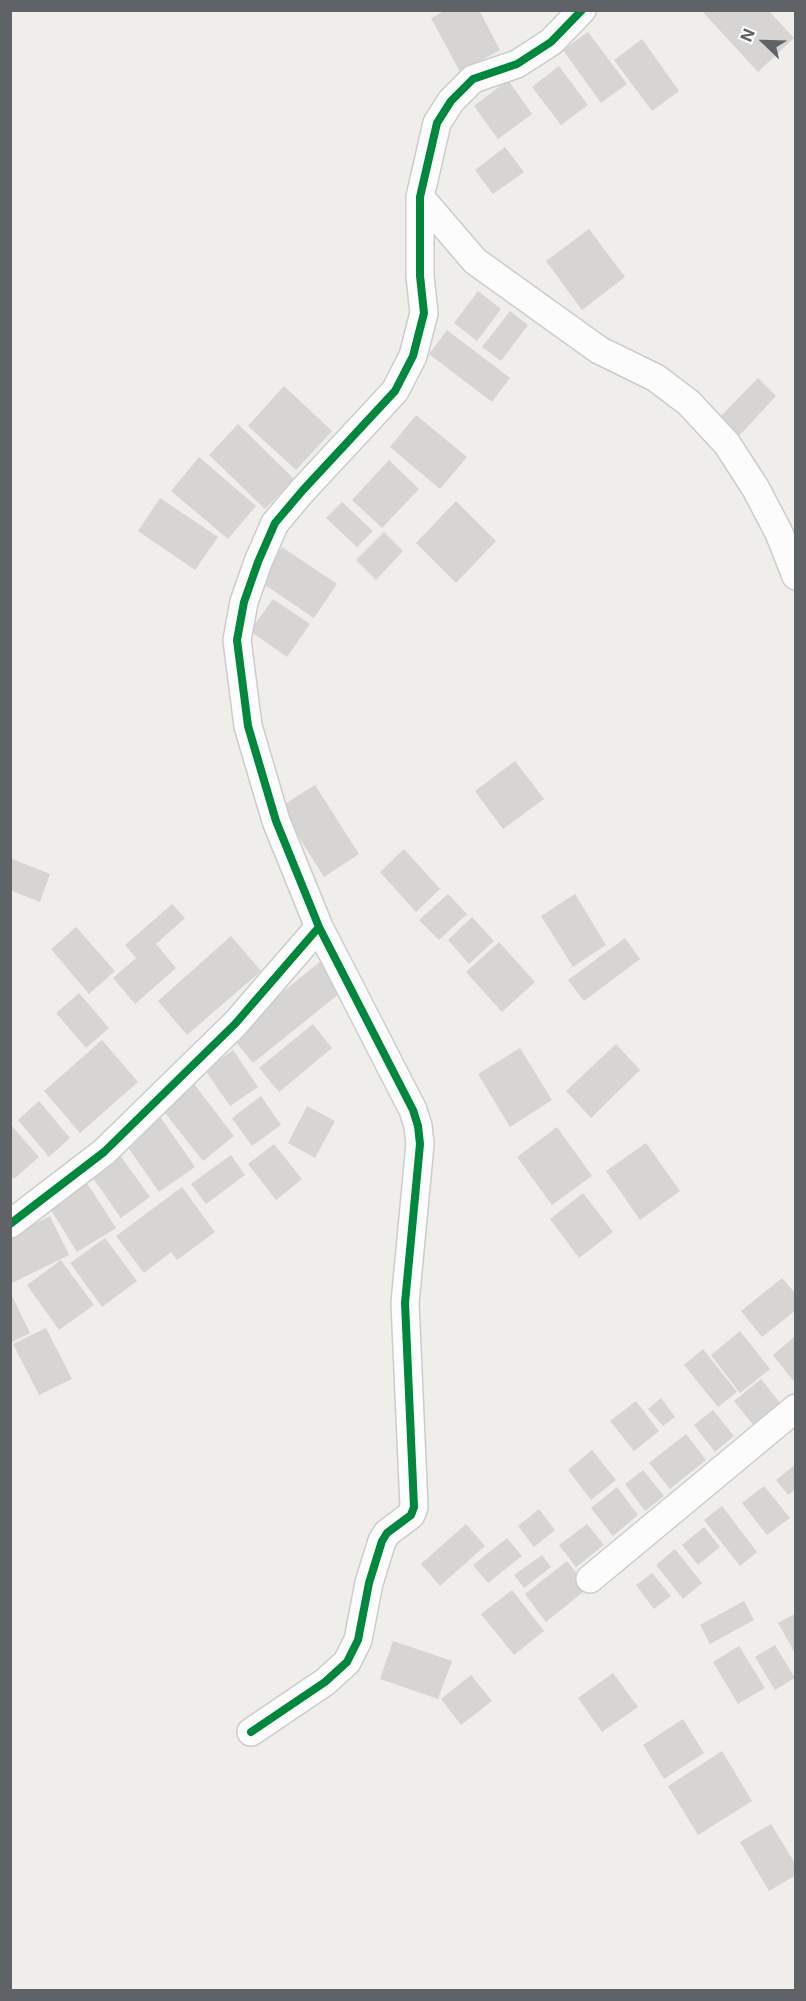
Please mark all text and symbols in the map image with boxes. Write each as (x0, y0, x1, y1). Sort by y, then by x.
north arrow (734, 12, 794, 72)
text: N (736, 25, 759, 44)

